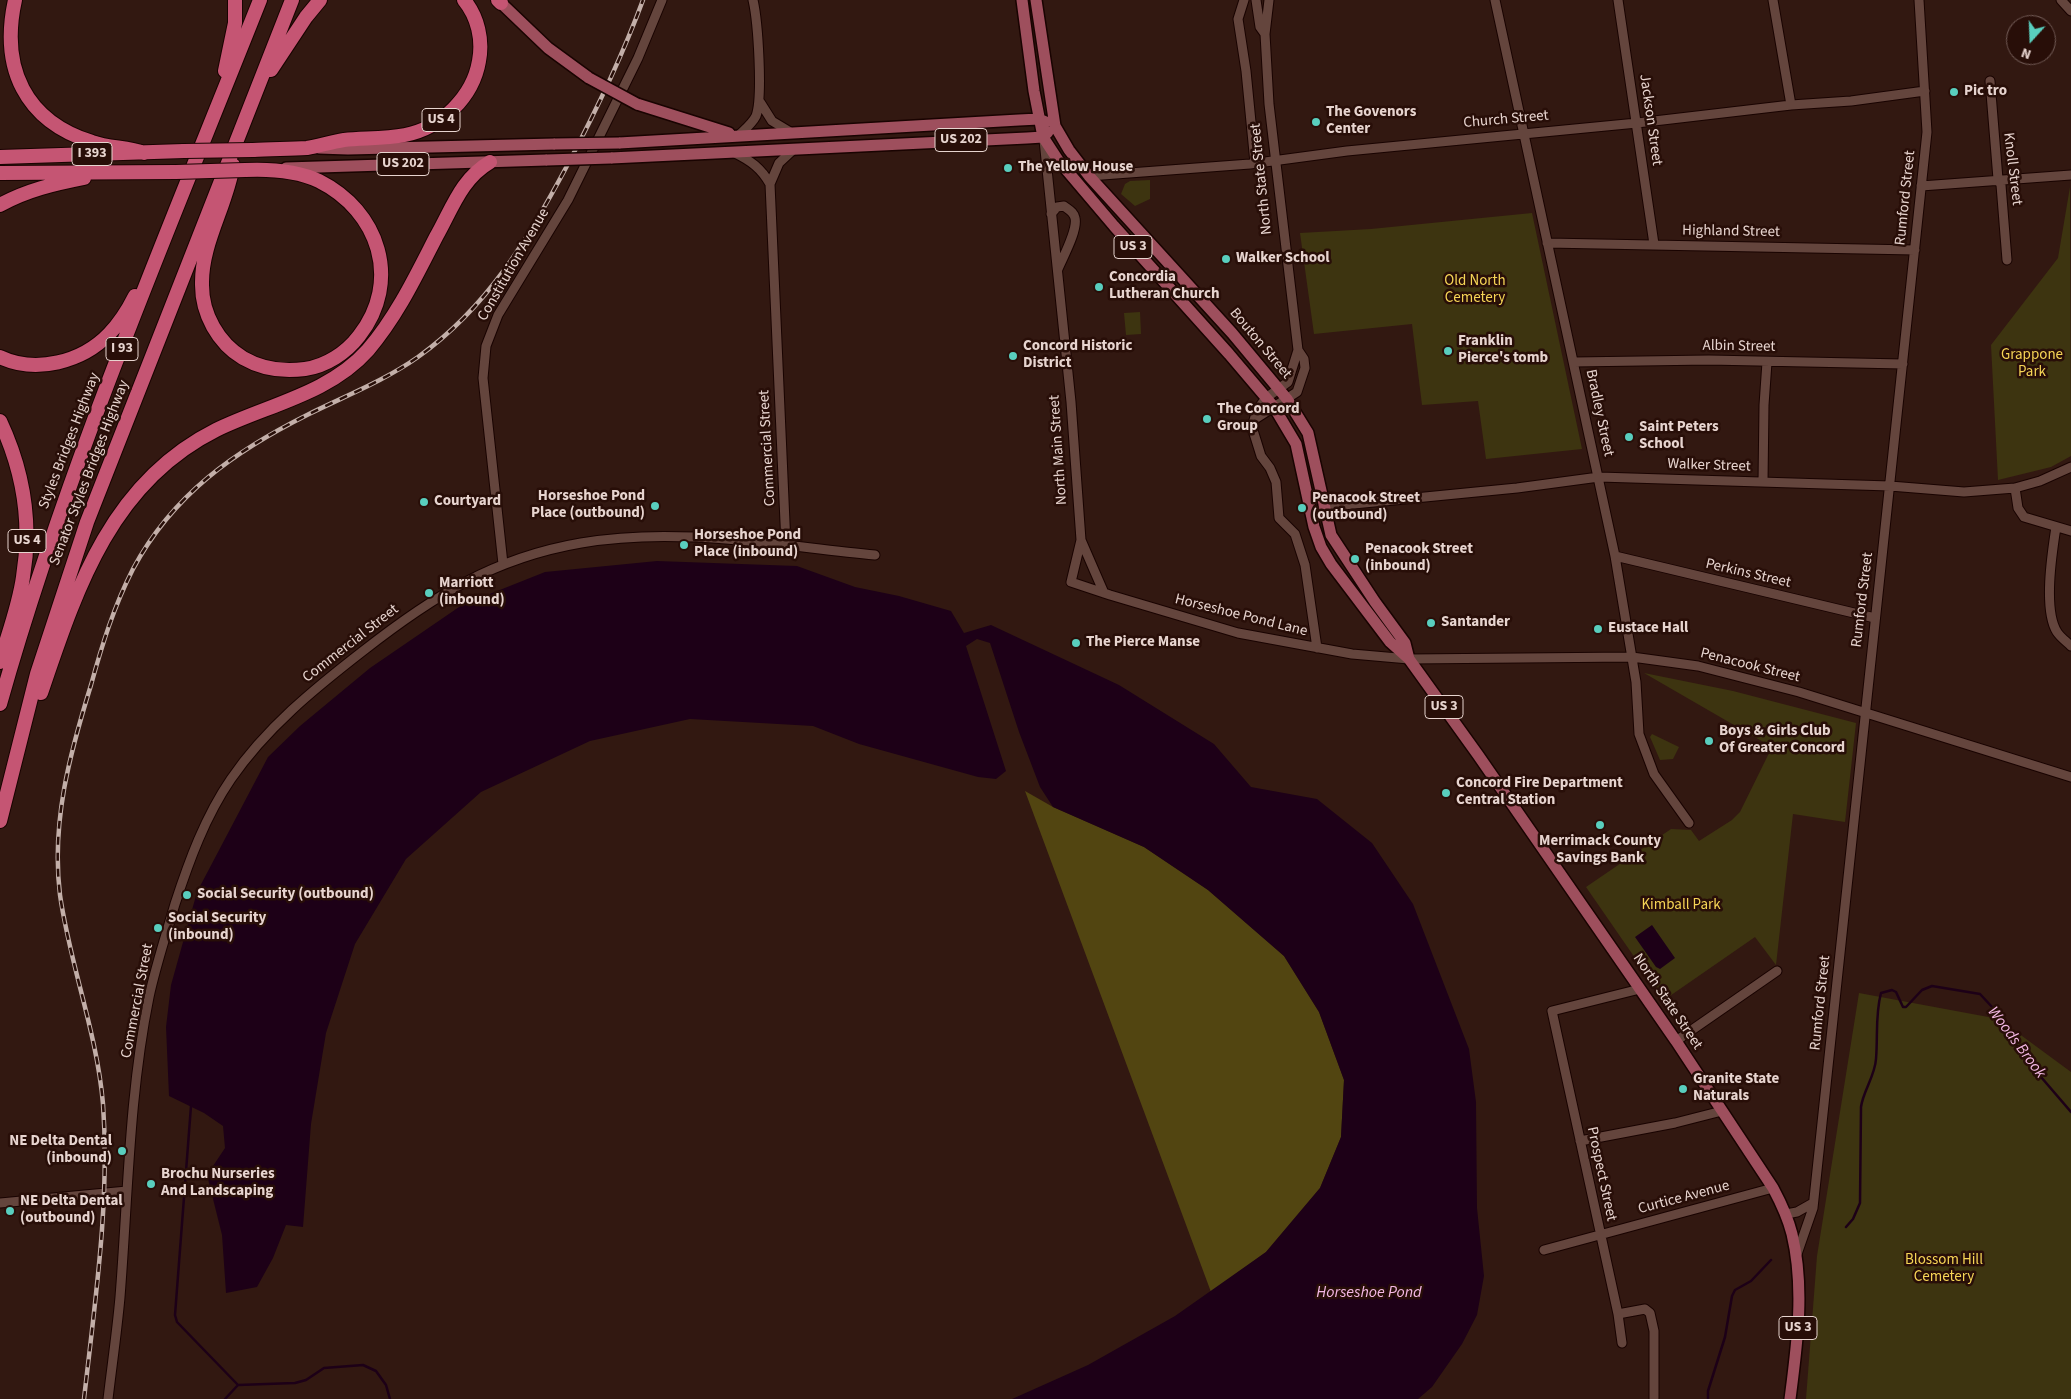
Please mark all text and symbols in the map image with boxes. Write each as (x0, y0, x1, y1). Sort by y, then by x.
north arrow (2006, 15, 2056, 65)
text: N (2018, 42, 2034, 64)
street label: Jackson Street (1635, 73, 1665, 167)
place label: Pic tro (1964, 83, 2007, 101)
marker: Pic tro (1948, 86, 1960, 98)
place label: The Govenors Center (1326, 104, 1416, 139)
street label: Church Street (1463, 107, 1549, 133)
road number: US 4 (422, 108, 460, 132)
marker: The Govenors Center (1310, 116, 1322, 128)
street label: North State Street (1247, 122, 1277, 236)
road number: US 202 (935, 128, 987, 152)
street label: Knoll Street (1999, 132, 2025, 206)
road number: I 393 (72, 142, 112, 166)
street label: Rumford Street (1892, 150, 1920, 246)
road number: US 202 (377, 152, 429, 175)
place label: The Yellow House (1018, 159, 1133, 177)
marker: The Yellow House (1002, 162, 1014, 174)
street label: Constitution Avenue (474, 205, 554, 325)
street label: Highland Street (1682, 222, 1780, 242)
road number: US 3 (1114, 236, 1152, 258)
place label: Walker School (1236, 250, 1330, 268)
marker: Walker School (1220, 253, 1232, 265)
place label: Concordia Lutheran Church (1109, 269, 1219, 304)
park label: Old North Cemetery (1444, 273, 1506, 308)
marker: Concordia Lutheran Church (1093, 281, 1105, 293)
street label: Bouton Street (1225, 305, 1295, 383)
place label: Franklin Pierce's tomb (1458, 333, 1548, 368)
street label: Albin Street (1702, 337, 1776, 357)
road number: I 93 (106, 338, 138, 360)
place label: Concord Historic District (1023, 338, 1133, 373)
marker: Franklin Pierce's tomb (1442, 345, 1454, 357)
park label: Grappone Park (2001, 347, 2063, 382)
marker: Concord Historic District (1007, 350, 1019, 362)
street label: Bradley Street (1581, 368, 1617, 458)
street label: Styles Bridges Highway (36, 370, 104, 512)
street label: Senator Styles Bridges Highway (46, 378, 134, 568)
street label: Commercial Street (756, 389, 780, 507)
street label: North Main Street (1046, 394, 1072, 506)
place label: The Concord Group (1217, 401, 1300, 436)
marker: The Concord Group (1201, 413, 1213, 425)
place label: Saint Peters School (1639, 419, 1719, 454)
marker: Saint Peters School (1623, 431, 1635, 443)
street label: Walker Street (1667, 456, 1751, 476)
place label: Horseshoe Pond Place (outbound) (531, 488, 645, 523)
place label: Penacook Street (outbound) (1312, 490, 1420, 525)
place label: Courtyard (434, 493, 501, 511)
marker: Courtyard (418, 496, 430, 508)
marker: Horseshoe Pond Place (outbound) (649, 500, 661, 512)
marker: Penacook Street (outbound) (1296, 502, 1308, 514)
place label: Horseshoe Pond Place (inbound) (694, 527, 801, 562)
road number: US 4 (8, 530, 46, 552)
marker: Horseshoe Pond Place (inbound) (678, 539, 690, 551)
place label: Penacook Street (inbound) (1365, 541, 1473, 576)
street label: Rumford Street (1848, 552, 1878, 648)
marker: Penacook Street (inbound) (1349, 553, 1361, 565)
street label: Perkins Street (1704, 555, 1792, 593)
place label: Marriott (inbound) (439, 575, 505, 610)
marker: Marriott (inbound) (423, 587, 435, 599)
street label: Horseshoe Pond Lane (1173, 591, 1309, 641)
street label: Commercial Street (300, 601, 402, 687)
place label: Santander (1441, 614, 1510, 632)
marker: Santander (1425, 617, 1437, 629)
place label: Eustace Hall (1608, 620, 1688, 638)
marker: Eustace Hall (1592, 623, 1604, 635)
place label: The Pierce Manse (1086, 634, 1200, 652)
marker: The Pierce Manse (1070, 637, 1082, 649)
street label: Penacook Street (1698, 645, 1802, 687)
road number: US 3 (1425, 696, 1463, 719)
place label: Boys & Girls Club Of Greater Concord (1719, 723, 1845, 758)
marker: Boys & Girls Club Of Greater Concord (1703, 735, 1715, 747)
place label: Concord Fire Department Central Station (1456, 775, 1623, 810)
marker: Concord Fire Department Central Station (1440, 787, 1452, 799)
marker: Merrimack County Savings Bank (1594, 819, 1606, 831)
place label: Merrimack County Savings Bank (1539, 833, 1661, 868)
place label: Social Security (outbound) (197, 886, 374, 904)
marker: Social Security (outbound) (181, 889, 193, 901)
park label: Kimball Park (1641, 897, 1721, 915)
place label: Social Security (inbound) (168, 910, 266, 945)
marker: Social Security (inbound) (152, 922, 164, 934)
street label: Commercial Street (118, 942, 158, 1060)
street label: North State Street (1628, 951, 1706, 1053)
street label: Rumford Street (1807, 955, 1835, 1051)
water label: Woods Brook (1983, 1003, 2049, 1083)
place label: Granite State Naturals (1693, 1071, 1779, 1106)
marker: Granite State Naturals (1677, 1083, 1689, 1095)
street label: Prospect Street (1582, 1125, 1620, 1223)
place label: NE Delta Dental (inbound) (9, 1133, 112, 1168)
marker: NE Delta Dental (inbound) (116, 1145, 128, 1157)
place label: Brochu Nurseries And Landscaping (161, 1166, 275, 1201)
street label: Curtice Avenue (1636, 1177, 1732, 1219)
marker: Brochu Nurseries And Landscaping (145, 1178, 157, 1190)
place label: NE Delta Dental (outbound) (20, 1193, 123, 1228)
marker: NE Delta Dental (outbound) (4, 1205, 16, 1217)
park label: Blossom Hill Cemetery (1905, 1252, 1983, 1287)
water label: Horseshoe Pond (1316, 1283, 1422, 1303)
road number: US 3 (1779, 1316, 1817, 1340)

